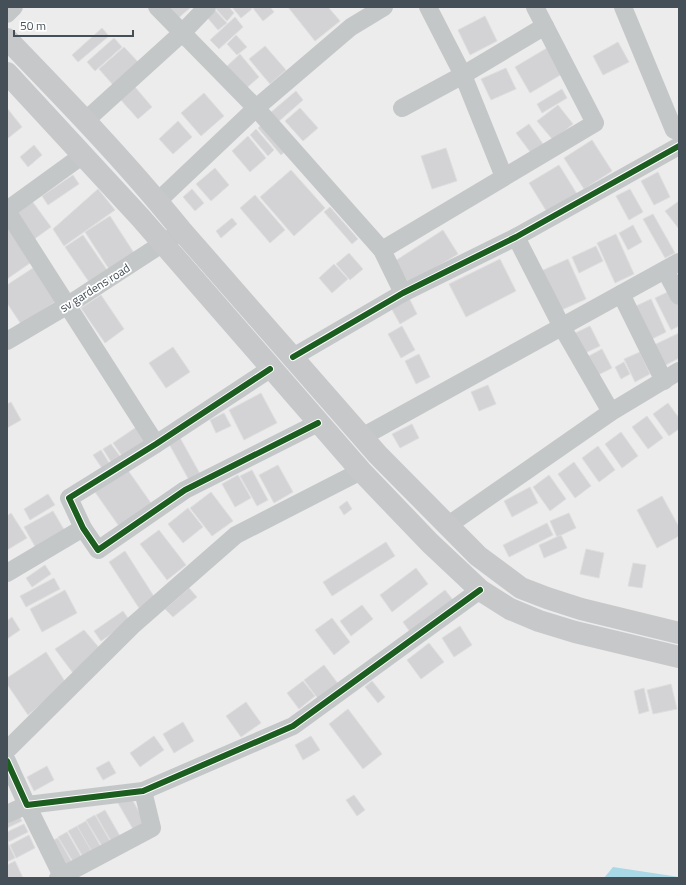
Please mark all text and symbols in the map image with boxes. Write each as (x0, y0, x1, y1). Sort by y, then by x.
scale bar (14, 12, 133, 38)
text: 50 m (20, 16, 46, 35)
street label: sv gardens road (56, 258, 134, 317)

